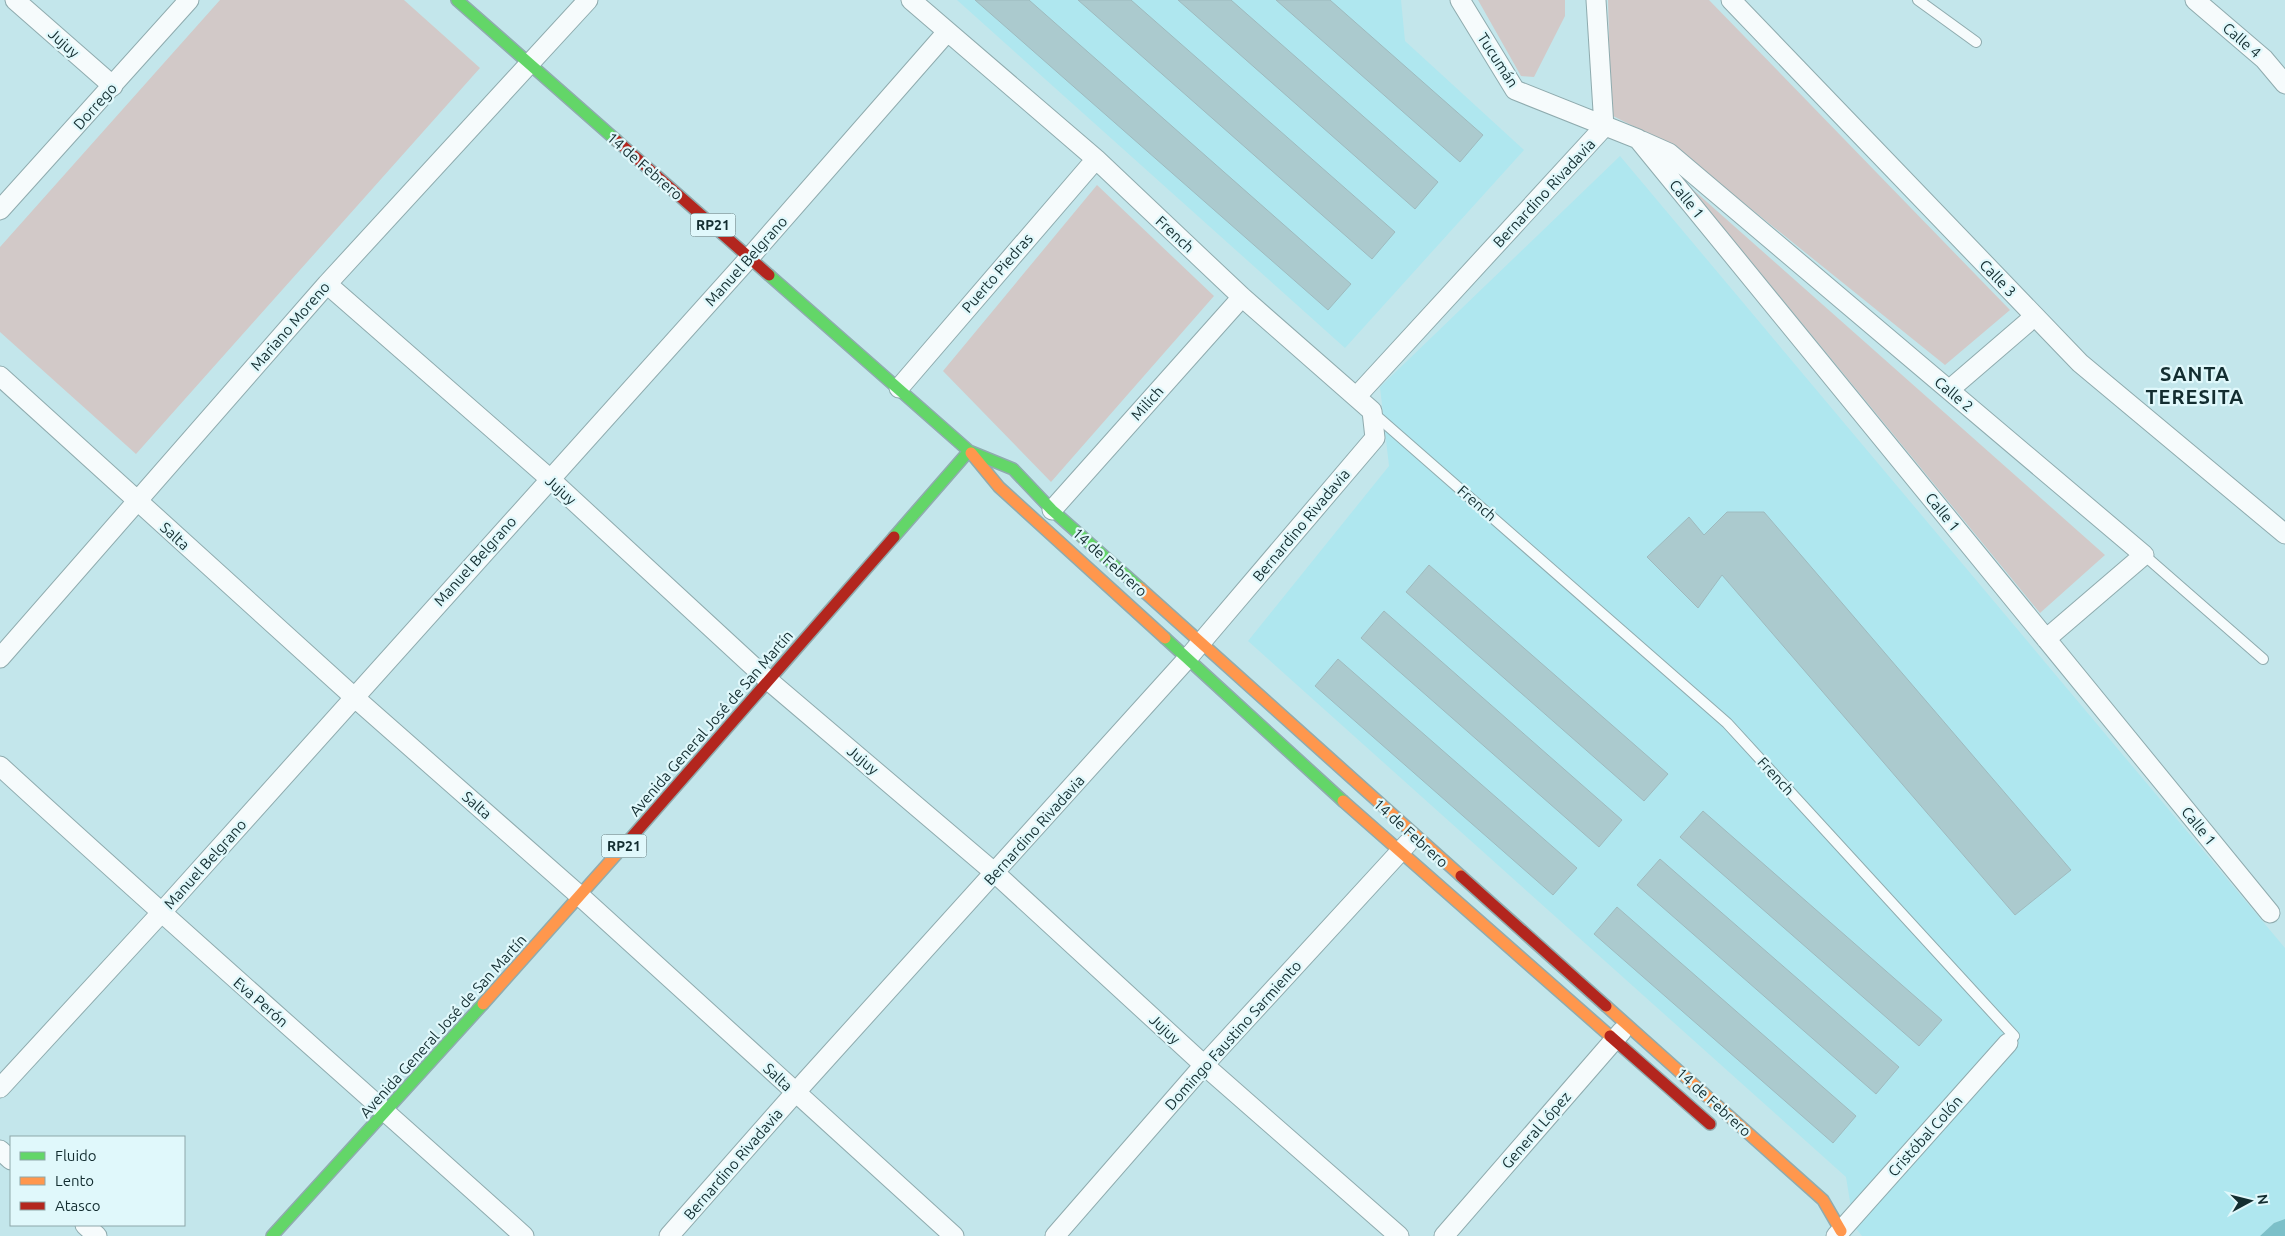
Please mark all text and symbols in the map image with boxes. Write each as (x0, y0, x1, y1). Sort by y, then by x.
street label: Calle 4 (2219, 19, 2265, 61)
street label: Jujuy (45, 25, 83, 61)
street label: Tucumán (1474, 30, 1522, 90)
street label: Dorrego (70, 79, 120, 133)
street label: 14 de Febrero (604, 129, 686, 203)
street label: Bernardino Rivadavia (1489, 135, 1599, 251)
street label: Calle 1 (1666, 176, 1708, 222)
street label: French (1152, 212, 1198, 256)
street label: Manuel Belgrano (701, 213, 791, 309)
road number: RP21 (690, 214, 736, 236)
street label: Puerto Piedras (958, 230, 1036, 316)
street label: Calle 3 (1976, 256, 2020, 300)
street label: Mariano Moreno (247, 278, 333, 374)
district label: SANTA TERESITA (2146, 362, 2244, 408)
street label: Calle 2 (1931, 373, 1977, 415)
street label: Milich (1127, 383, 1167, 423)
street label: Bernardino Rivadavia (1249, 465, 1353, 585)
street label: Jujuy (542, 472, 580, 508)
street label: French (1454, 482, 1500, 524)
street label: Calle 1 (1922, 489, 1964, 535)
street label: Manuel Belgrano (430, 513, 520, 609)
street label: Salta (157, 519, 193, 553)
street label: 14 de Febrero (1069, 524, 1151, 600)
street label: Avenida General José de San Martín (626, 627, 796, 819)
street label: Jujuy (844, 742, 882, 778)
street label: French (1754, 753, 1798, 799)
street label: Bernardino Rivadavia (980, 772, 1088, 888)
street label: Salta (459, 788, 495, 822)
street label: 14 de Febrero (1370, 795, 1452, 871)
street label: Calle 1 (2178, 803, 2220, 849)
street label: Manuel Belgrano (160, 816, 250, 912)
road number: RP21 (602, 834, 646, 858)
street label: Avenida General José de San Martín (356, 931, 530, 1121)
street label: Domingo Faustino Sarmiento (1161, 957, 1305, 1113)
street label: Eva Perón (230, 974, 292, 1030)
street label: Jujuy (1146, 1011, 1184, 1047)
street label: Salta (760, 1059, 796, 1095)
street label: 14 de Febrero (1673, 1064, 1755, 1140)
street label: General López (1498, 1088, 1574, 1172)
street label: Cristóbal Colón (1884, 1092, 1966, 1180)
street label: Bernardino Rivadavia (680, 1105, 786, 1223)
legend (10, 1136, 185, 1226)
text: Fluido (55, 1147, 97, 1164)
text: Lento (55, 1172, 94, 1189)
north arrow (2225, 1176, 2275, 1226)
text: N (2254, 1193, 2271, 1206)
text: Atasco (55, 1197, 101, 1214)

